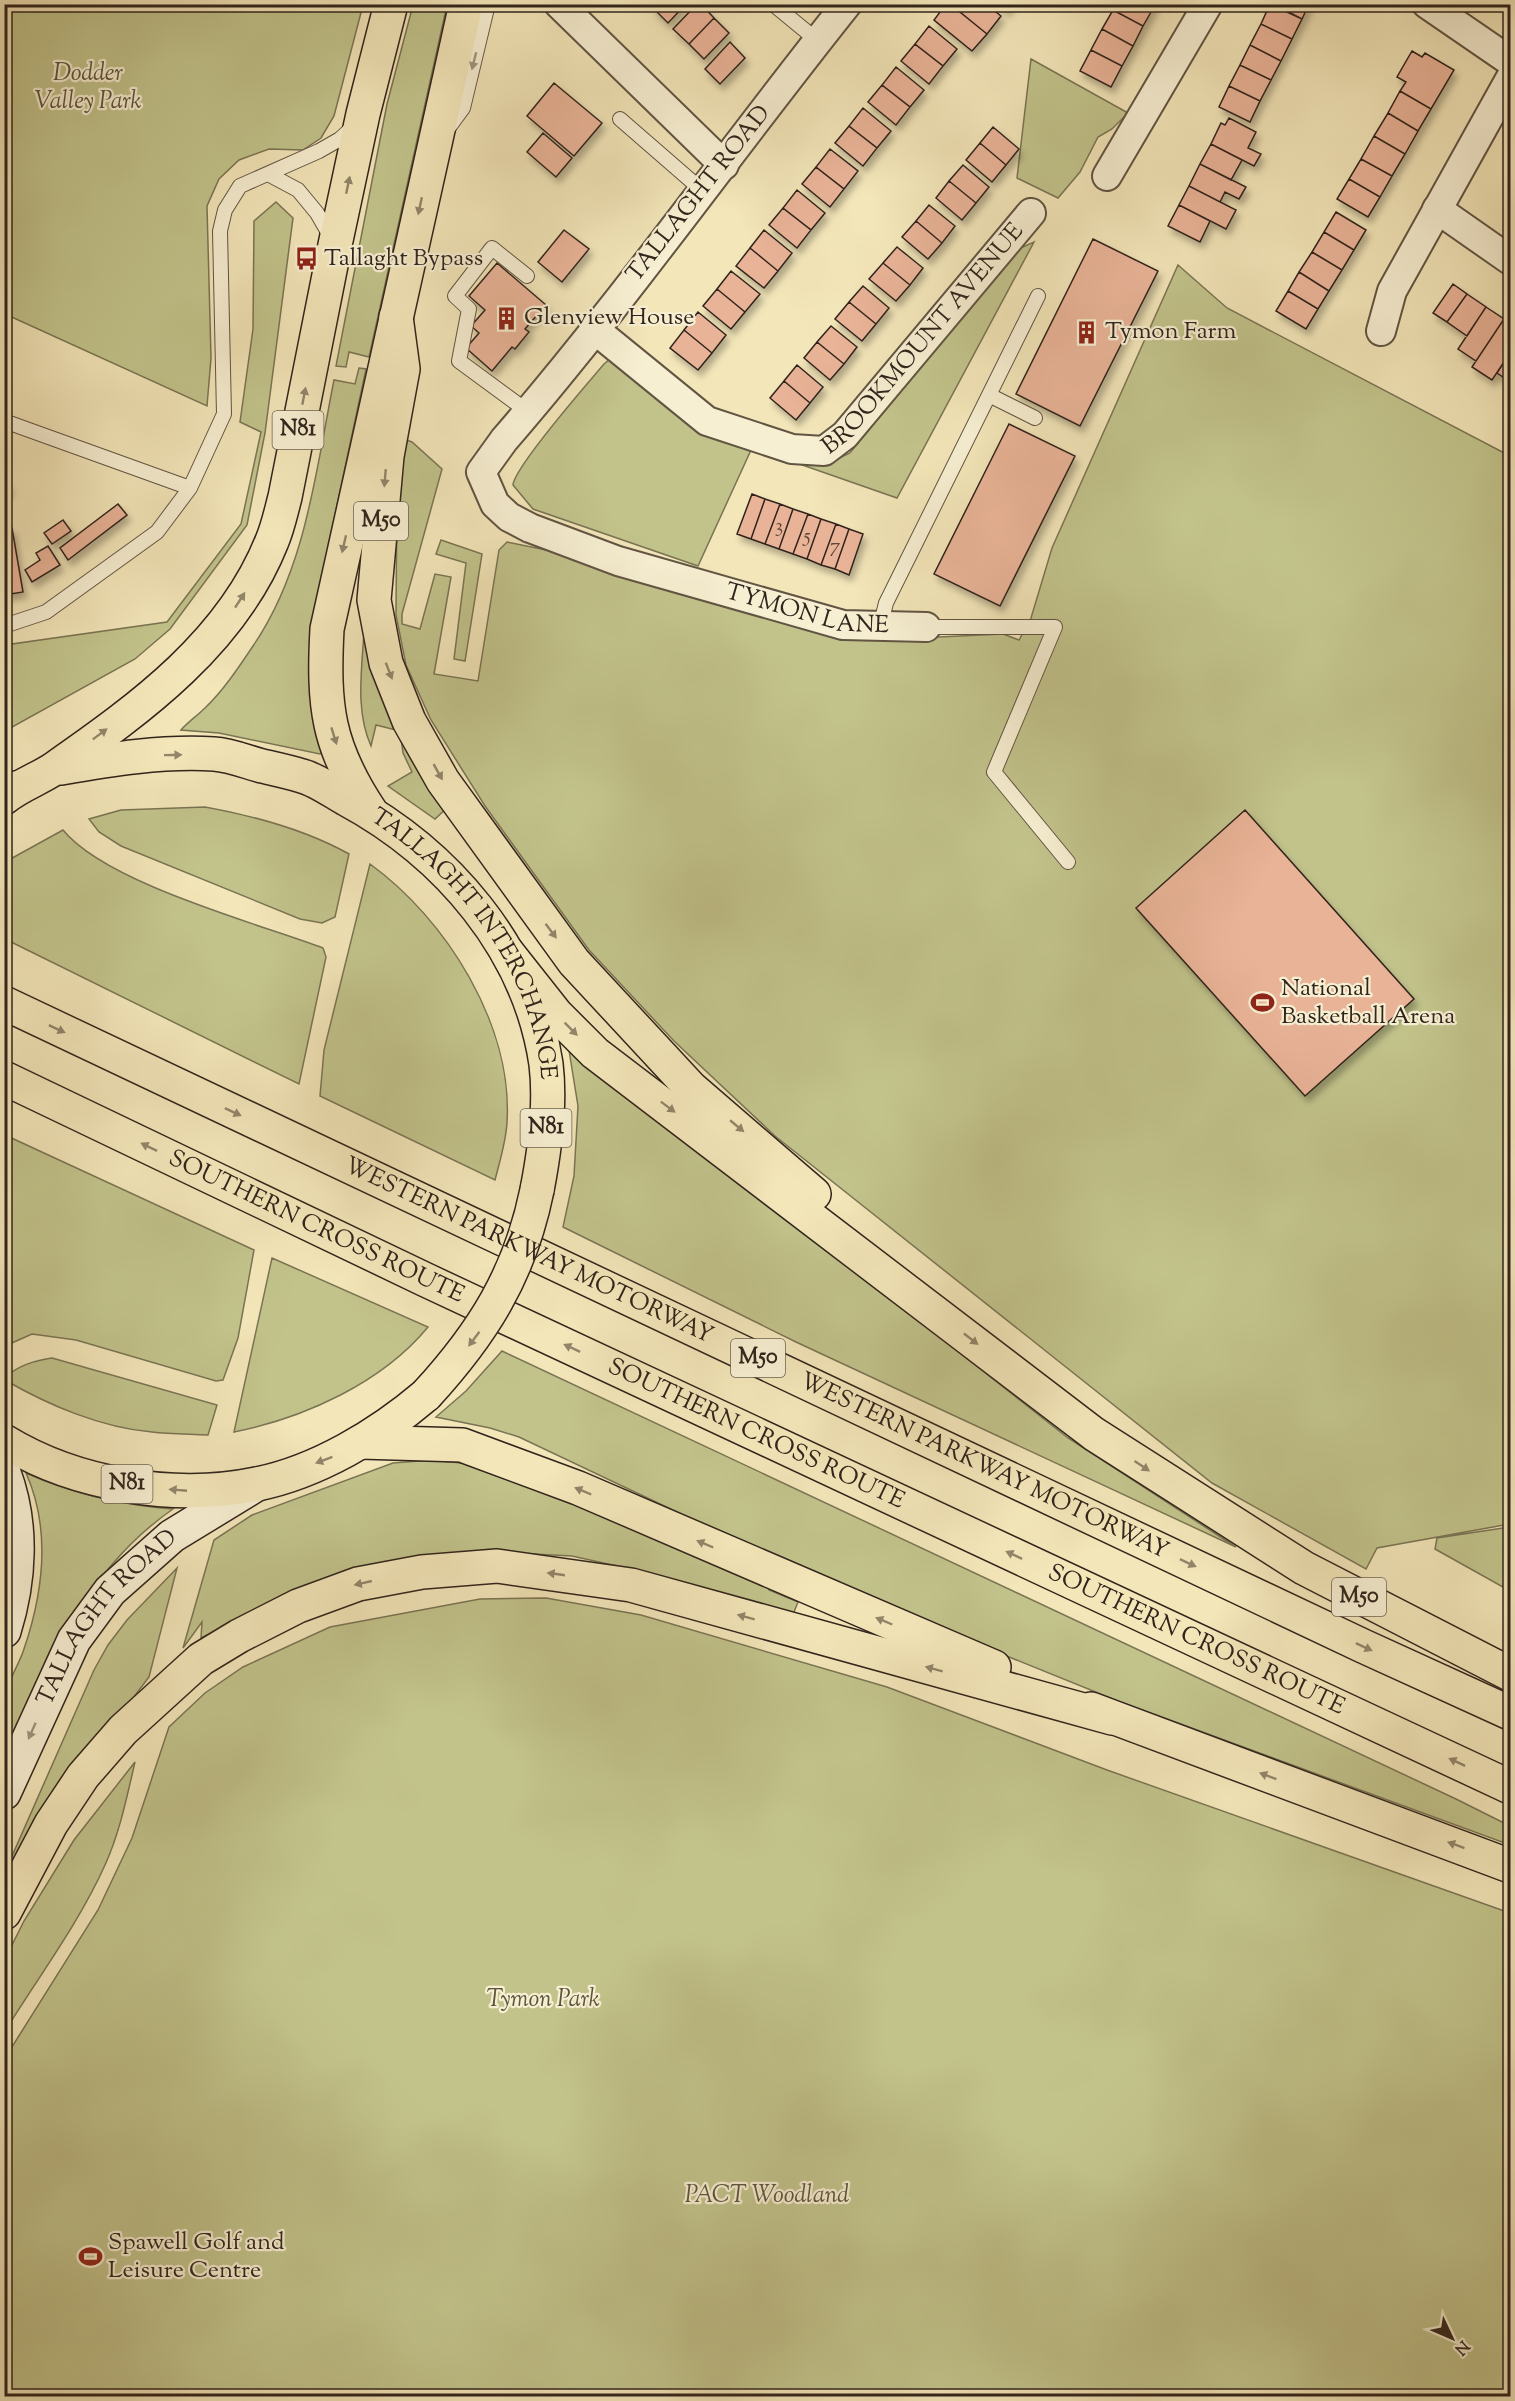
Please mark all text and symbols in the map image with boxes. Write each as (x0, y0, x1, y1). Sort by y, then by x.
one-way arrow (469, 52, 479, 70)
park label: Dodder Valley Park (35, 57, 142, 119)
street label: TALLAGHT ROAD (619, 98, 779, 290)
one-way arrow (344, 175, 353, 194)
one-way arrow (415, 197, 424, 216)
street label: BROOKMOUNT AVENUE (815, 216, 1033, 464)
place label: Tallaght Bypass (324, 242, 483, 276)
bus stop icon: Tallaght Bypass (293, 246, 319, 272)
place label: Glenview House (524, 301, 694, 335)
building icon: Glenview House (493, 305, 519, 331)
place label: Tymon Farm (1105, 315, 1236, 349)
building icon: Tymon Farm (1074, 319, 1100, 345)
one-way arrow (300, 387, 309, 406)
road number: N81 (272, 411, 324, 449)
one-way arrow (380, 469, 390, 488)
road number: M50 (354, 502, 408, 540)
house number: 3 (775, 512, 783, 542)
house number: 5 (802, 522, 811, 552)
house number: 7 (830, 532, 841, 562)
one-way arrow (339, 535, 349, 553)
street label: TYMON LANE (721, 575, 890, 643)
one-way arrow (234, 592, 245, 609)
one-way arrow (385, 662, 394, 680)
one-way arrow (330, 727, 339, 745)
one-way arrow (92, 728, 108, 741)
one-way arrow (164, 750, 183, 760)
one-way arrow (433, 764, 443, 781)
street label: TALLAGHT INTERCHANGE (364, 801, 564, 1081)
one-way arrow (544, 923, 556, 938)
place label: National Basketball Arena (1281, 972, 1455, 1034)
sports icon: National Basketball Arena (1250, 990, 1276, 1016)
one-way arrow (564, 1021, 578, 1035)
one-way arrow (49, 1024, 66, 1033)
one-way arrow (660, 1101, 675, 1113)
one-way arrow (225, 1108, 242, 1117)
road number: N81 (520, 1109, 572, 1147)
one-way arrow (729, 1119, 744, 1132)
street label: SOUTHERN CROSS ROUTE (162, 1142, 470, 1313)
one-way arrow (140, 1143, 157, 1152)
street label: WESTERN PARKWAY MOTORWAY (338, 1149, 719, 1353)
one-way arrow (468, 1332, 480, 1347)
one-way arrow (964, 1333, 979, 1345)
road number: M50 (731, 1339, 785, 1377)
one-way arrow (563, 1343, 580, 1352)
street label: SOUTHERN CROSS ROUTE (602, 1350, 910, 1519)
street label: WESTERN PARKWAY MOTORWAY (794, 1365, 1174, 1569)
one-way arrow (314, 1455, 332, 1465)
one-way arrow (1134, 1460, 1150, 1472)
road number: N81 (102, 1465, 152, 1503)
one-way arrow (169, 1485, 188, 1495)
one-way arrow (574, 1485, 592, 1495)
street label: TALLAGHT ROAD (29, 1522, 185, 1711)
one-way arrow (695, 1539, 713, 1549)
one-way arrow (1006, 1550, 1023, 1559)
street label: SOUTHERN CROSS ROUTE (1042, 1556, 1351, 1724)
one-way arrow (1180, 1559, 1197, 1568)
one-way arrow (546, 1570, 565, 1579)
road number: M50 (1332, 1578, 1386, 1616)
one-way arrow (354, 1579, 372, 1589)
one-way arrow (737, 1612, 755, 1621)
one-way arrow (875, 1616, 893, 1625)
one-way arrow (1356, 1642, 1374, 1652)
one-way arrow (925, 1663, 943, 1673)
one-way arrow (27, 1722, 36, 1740)
one-way arrow (1449, 1758, 1466, 1767)
one-way arrow (1259, 1771, 1277, 1780)
one-way arrow (1446, 1840, 1464, 1850)
park label: Tymon Park (486, 1983, 600, 2017)
park label: PACT Woodland (685, 2179, 849, 2213)
place label: Spawell Golf and Leisure Centre (108, 2226, 285, 2288)
sports icon: Spawell Golf and Leisure Centre (77, 2244, 103, 2270)
north arrow (1422, 2308, 1482, 2368)
text: N (1448, 2334, 1474, 2359)

